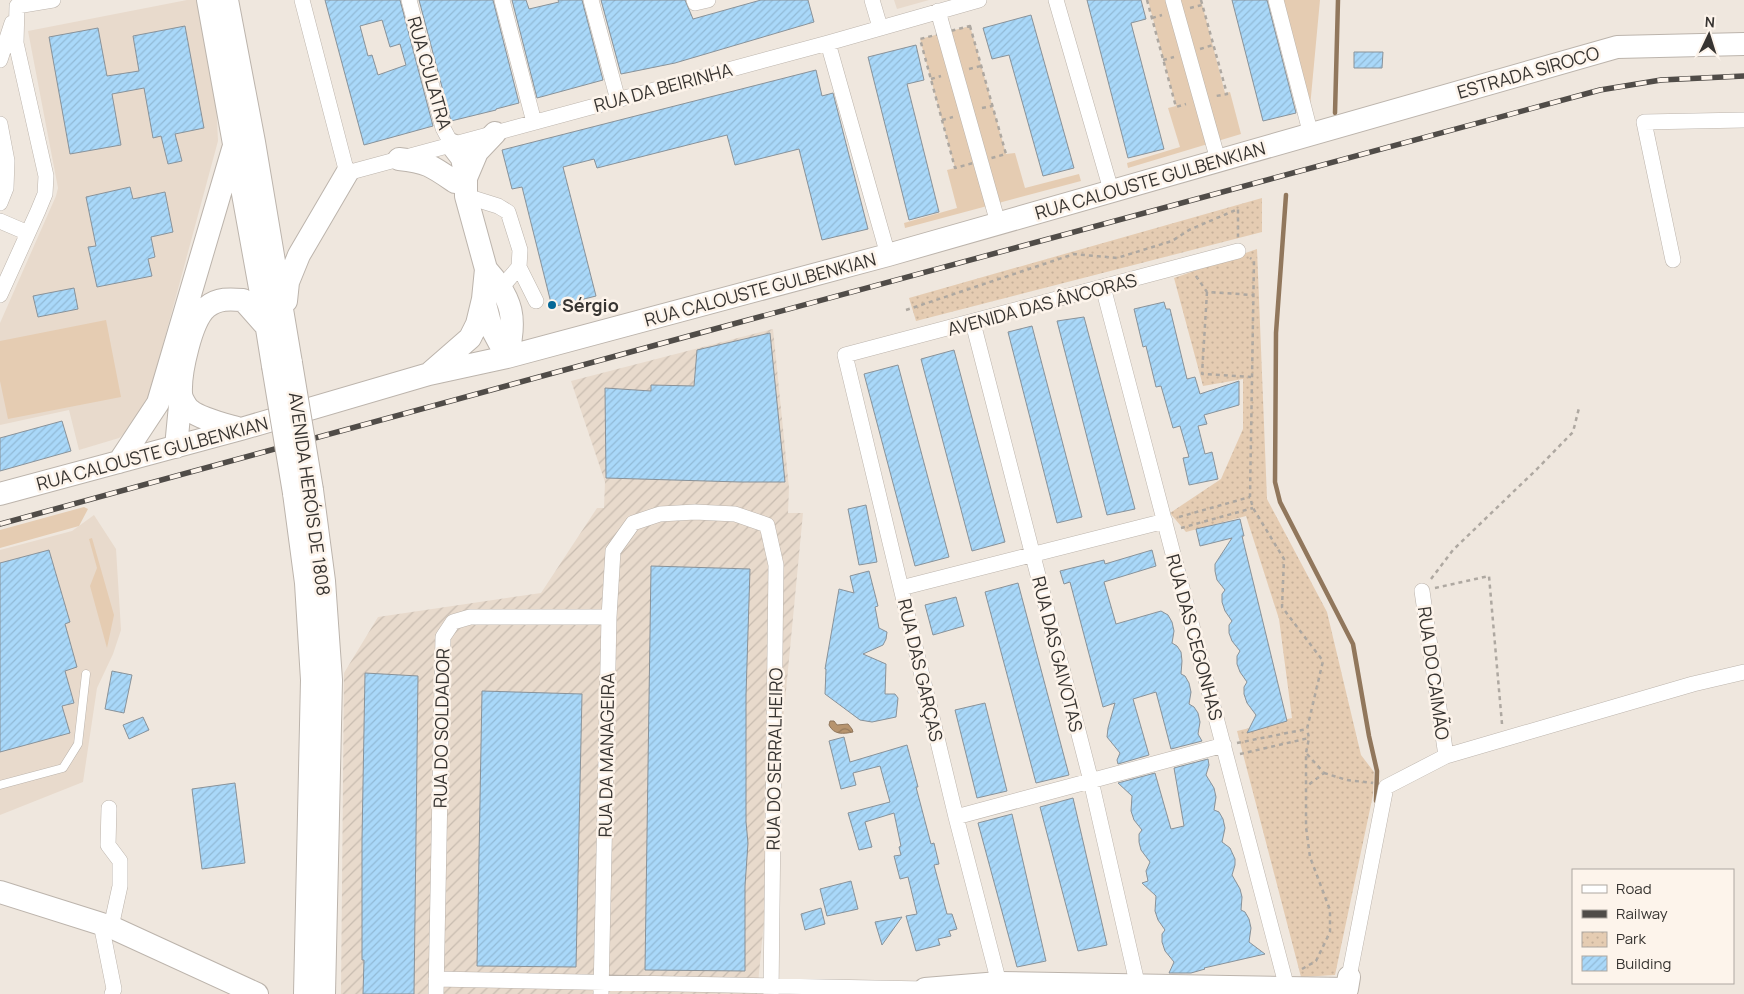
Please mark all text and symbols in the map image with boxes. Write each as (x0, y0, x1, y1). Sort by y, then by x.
north arrow (1684, 10, 1734, 60)
text: N (1704, 12, 1716, 31)
street label: RUA CULATRA (402, 13, 458, 133)
street label: ESTRADA SIROCO (1454, 40, 1602, 104)
street label: RUA DA BEIRINHA (591, 57, 735, 117)
street label: RUA CALOUSTE GULBENKIAN (1032, 136, 1268, 224)
street label: RUA CALOUSTE GULBENKIAN (642, 247, 878, 331)
street label: AVENIDA DAS ÂNCORAS (945, 267, 1139, 341)
place label: Sérgio (562, 293, 619, 317)
marker: Sérgio (546, 299, 558, 311)
street label: AVENIDA HERÓIS DE 1808 (284, 391, 336, 597)
street label: RUA CALOUSTE GULBENKIAN (34, 411, 270, 495)
street label: RUA DAS CEGONHAS (1161, 551, 1229, 723)
street label: RUA DAS GAIVOTAS (1027, 574, 1089, 734)
street label: RUA DAS GARÇAS (893, 596, 949, 744)
street label: RUA DO CAIMÃO (1413, 605, 1455, 741)
street label: RUA DO SOLDADOR (428, 648, 454, 808)
street label: RUA DO SERRALHEIRO (760, 667, 788, 851)
street label: RUA DA MANAGEIRA (593, 672, 619, 838)
legend (1572, 869, 1734, 984)
text: Road (1616, 878, 1652, 899)
text: Railway (1616, 903, 1668, 924)
text: Park (1616, 928, 1646, 949)
text: Building (1616, 953, 1671, 974)

